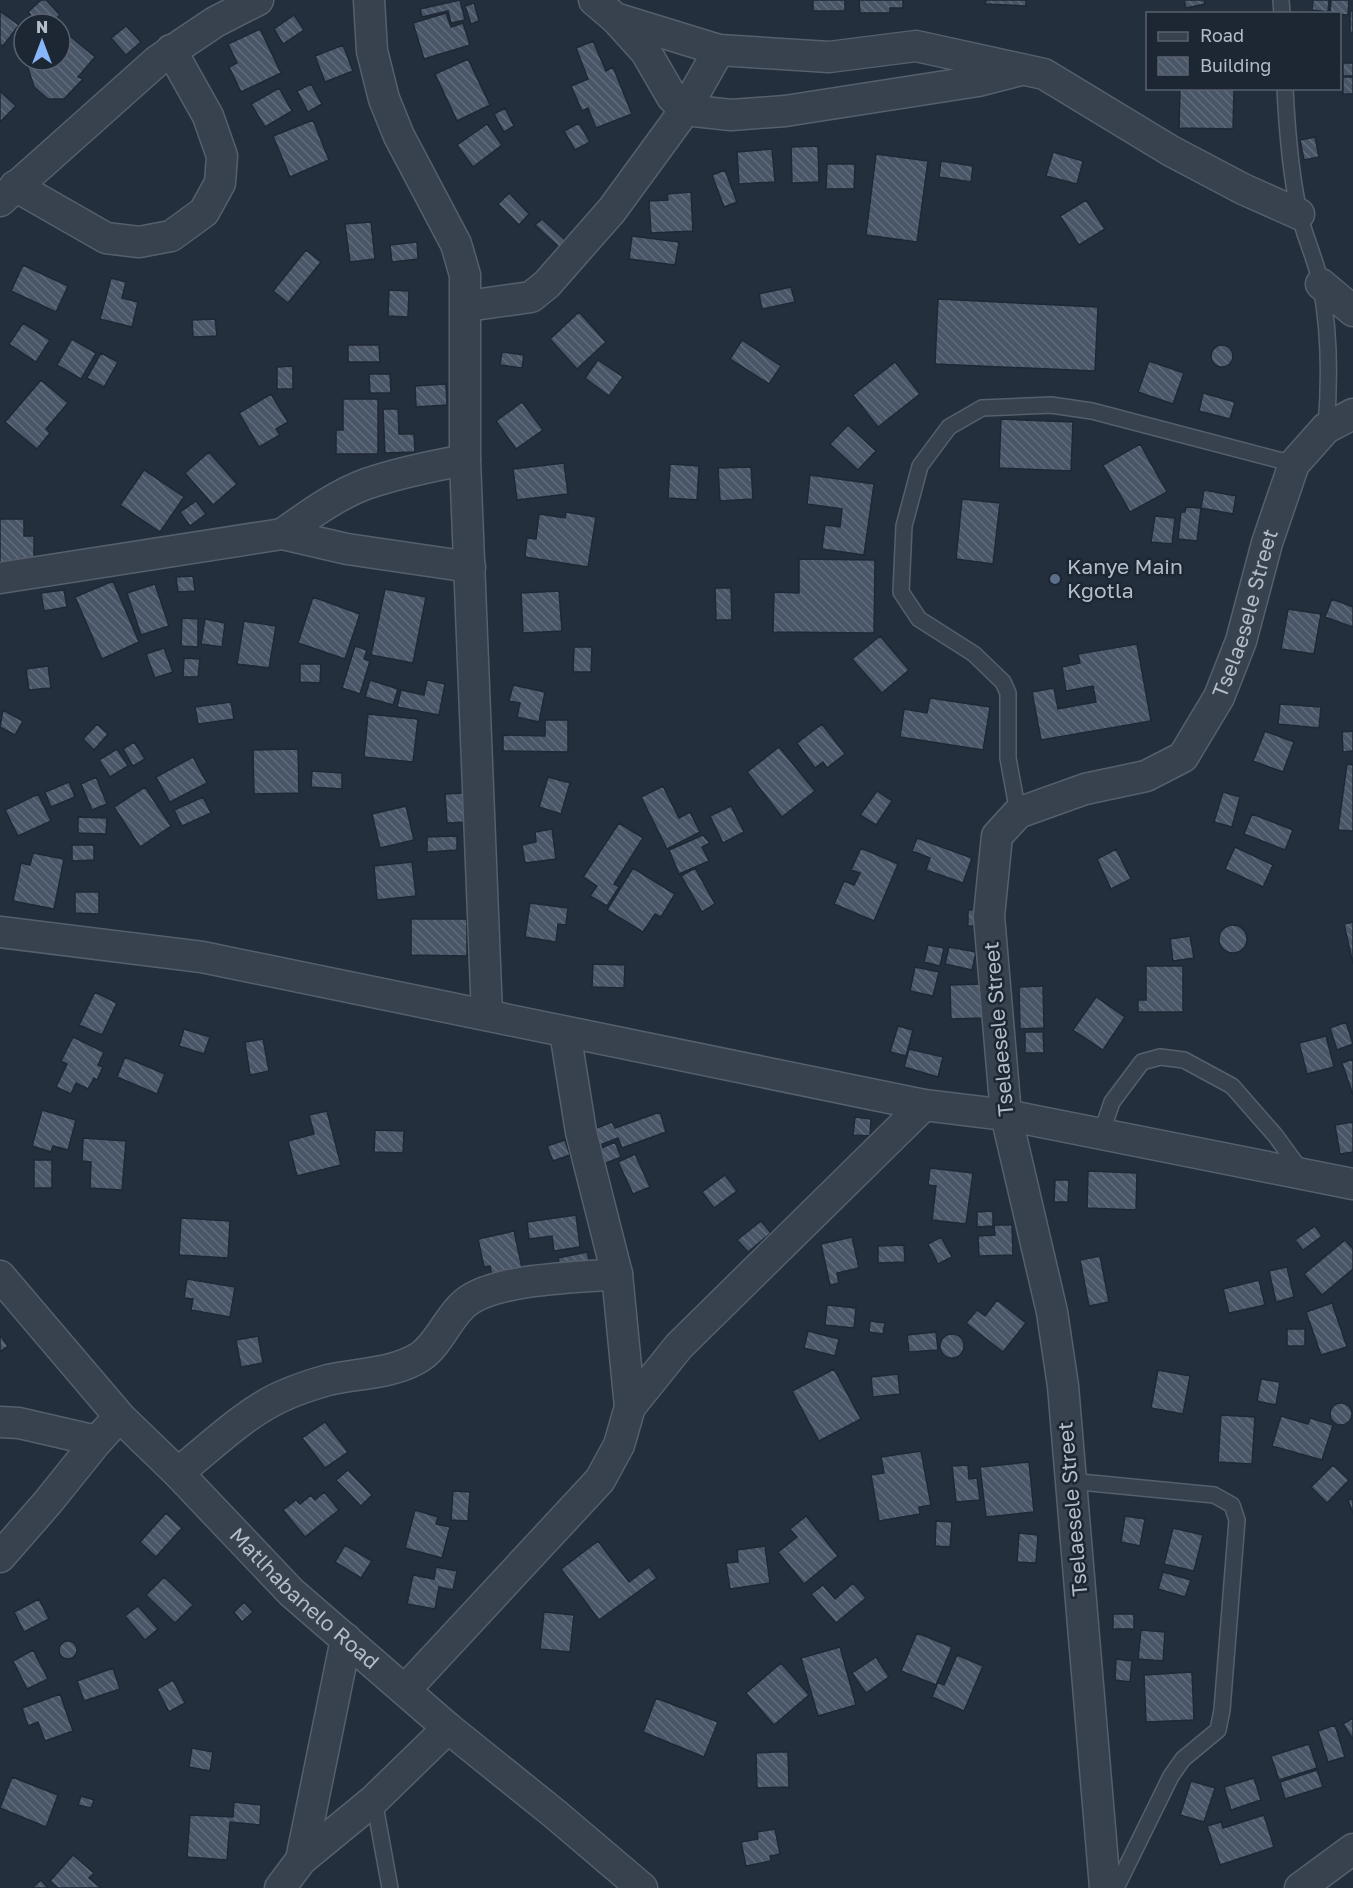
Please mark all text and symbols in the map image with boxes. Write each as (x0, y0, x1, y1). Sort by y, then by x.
north arrow (12, 12, 72, 72)
legend (1146, 12, 1341, 90)
text: N (36, 17, 48, 37)
text: Road (1200, 24, 1244, 46)
text: Building (1200, 54, 1271, 76)
street label: Tselaesele Street (1206, 525, 1283, 701)
place label: Kanye Main Kgotla (1067, 553, 1183, 603)
marker: Kanye Main Kgotla (1048, 572, 1062, 586)
street label: Tselaesele Street (977, 941, 1019, 1118)
street label: Tselaesele Street (1051, 1421, 1093, 1598)
street label: Matlhabanelo Road (225, 1522, 385, 1674)

